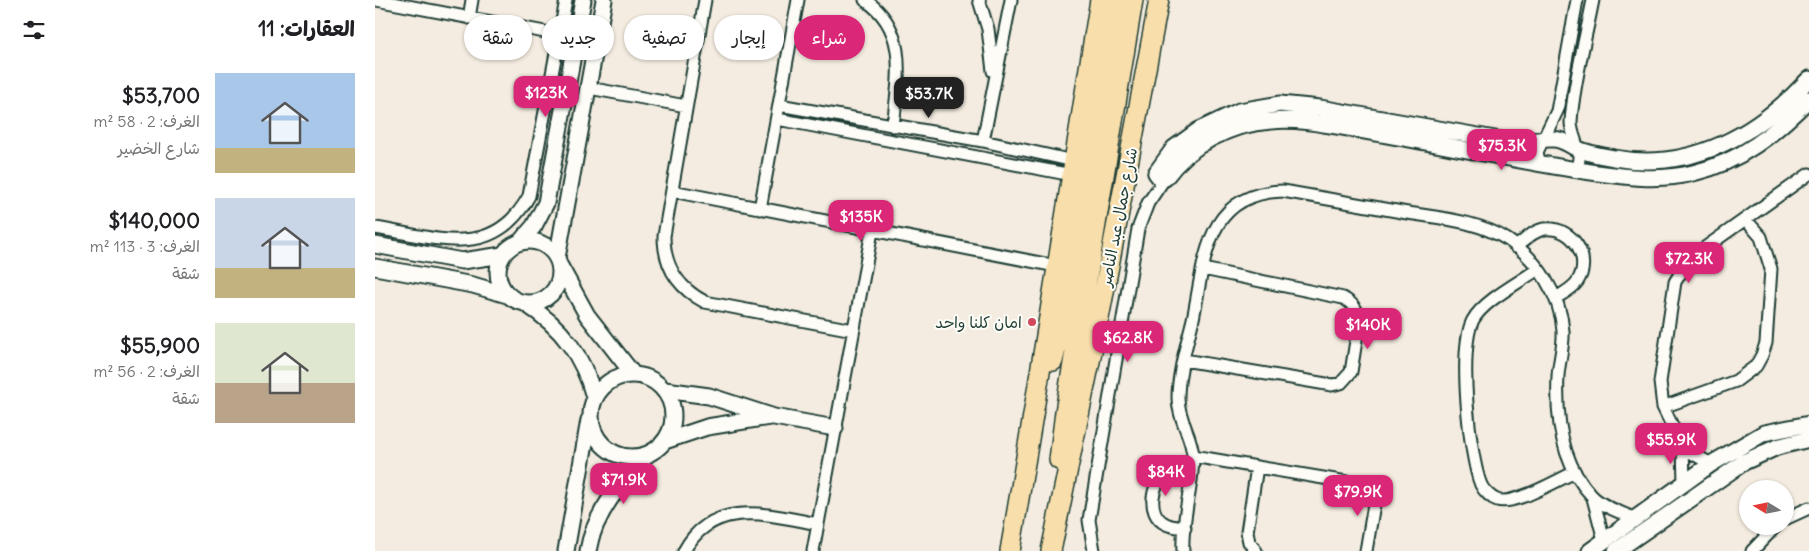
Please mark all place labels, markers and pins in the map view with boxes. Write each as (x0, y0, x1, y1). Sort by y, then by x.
pin: $123K (511, 76, 581, 118)
pin: $53.7K (888, 76, 970, 119)
pin: $75.3K (1461, 128, 1543, 171)
pin: $135K (826, 200, 896, 242)
pin: $72.3K (1648, 242, 1730, 284)
pin: $140K (1333, 308, 1403, 350)
place label: امان كلنا واحد (935, 312, 1022, 332)
marker: امان كلنا واحد (1026, 316, 1038, 328)
pin: $62.8K (1087, 320, 1169, 363)
pin: $55.9K (1630, 422, 1712, 465)
pin: $84K (1136, 454, 1196, 497)
pin: $71.9K (583, 462, 665, 505)
pin: $79.9K (1317, 474, 1399, 517)

